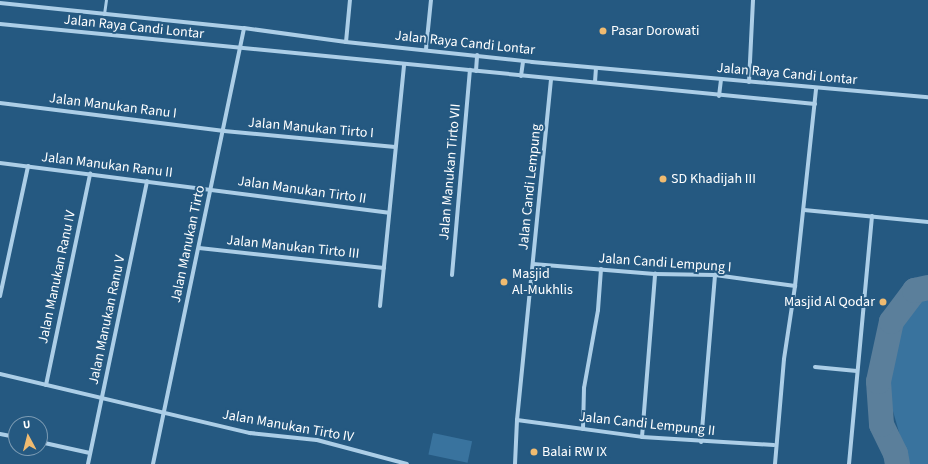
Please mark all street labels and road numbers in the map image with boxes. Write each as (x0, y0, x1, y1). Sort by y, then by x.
street label: Jalan Raya Candi Lontar (63, 11, 205, 43)
street label: Jalan Raya Candi Lontar (394, 27, 536, 59)
street label: Jalan Raya Candi Lontar (716, 59, 858, 89)
street label: Jalan Manukan Ranu I (48, 90, 178, 122)
street label: Jalan Manukan Tirto VII (436, 103, 464, 241)
street label: Jalan Manukan Tirto I (247, 114, 375, 142)
street label: Jalan Candi Lempung (515, 123, 545, 251)
street label: Jalan Manukan Ranu II (40, 149, 174, 181)
street label: Jalan Manukan Tirto II (237, 173, 367, 207)
street label: Jalan Manukan Tirto (167, 184, 209, 304)
street label: Jalan Manukan Ranu IV (35, 209, 79, 345)
street label: Jalan Manukan Tirto III (226, 232, 360, 262)
street label: Jalan Candi Lempung I (598, 250, 732, 276)
street label: Jalan Manukan Ranu V (85, 254, 129, 386)
street label: Jalan Manukan Tirto IV (221, 406, 355, 446)
street label: Jalan Candi Lempung II (578, 408, 716, 440)

